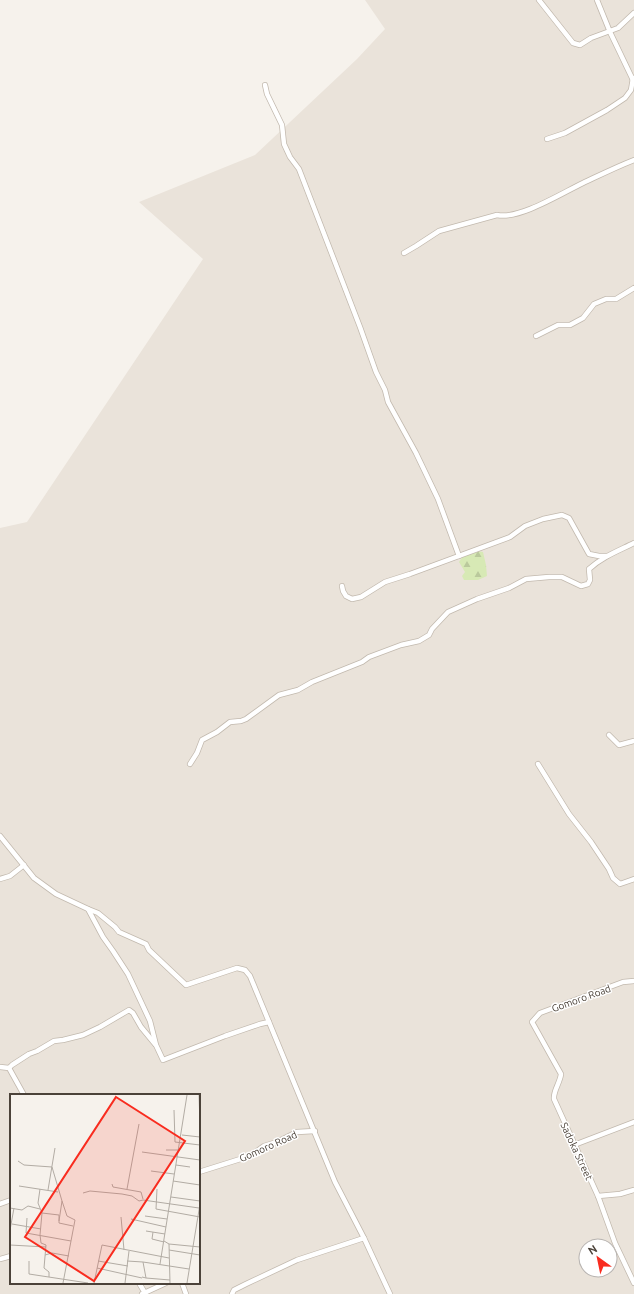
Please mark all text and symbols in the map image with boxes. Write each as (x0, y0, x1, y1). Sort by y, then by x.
street label: Gomoro Road (550, 983, 612, 1014)
inset map (10, 1094, 200, 1284)
street label: Sadoka Street (558, 1121, 595, 1182)
street label: Gomoro Road (238, 1129, 299, 1164)
north arrow (578, 1238, 618, 1278)
text: N (586, 1242, 599, 1257)

